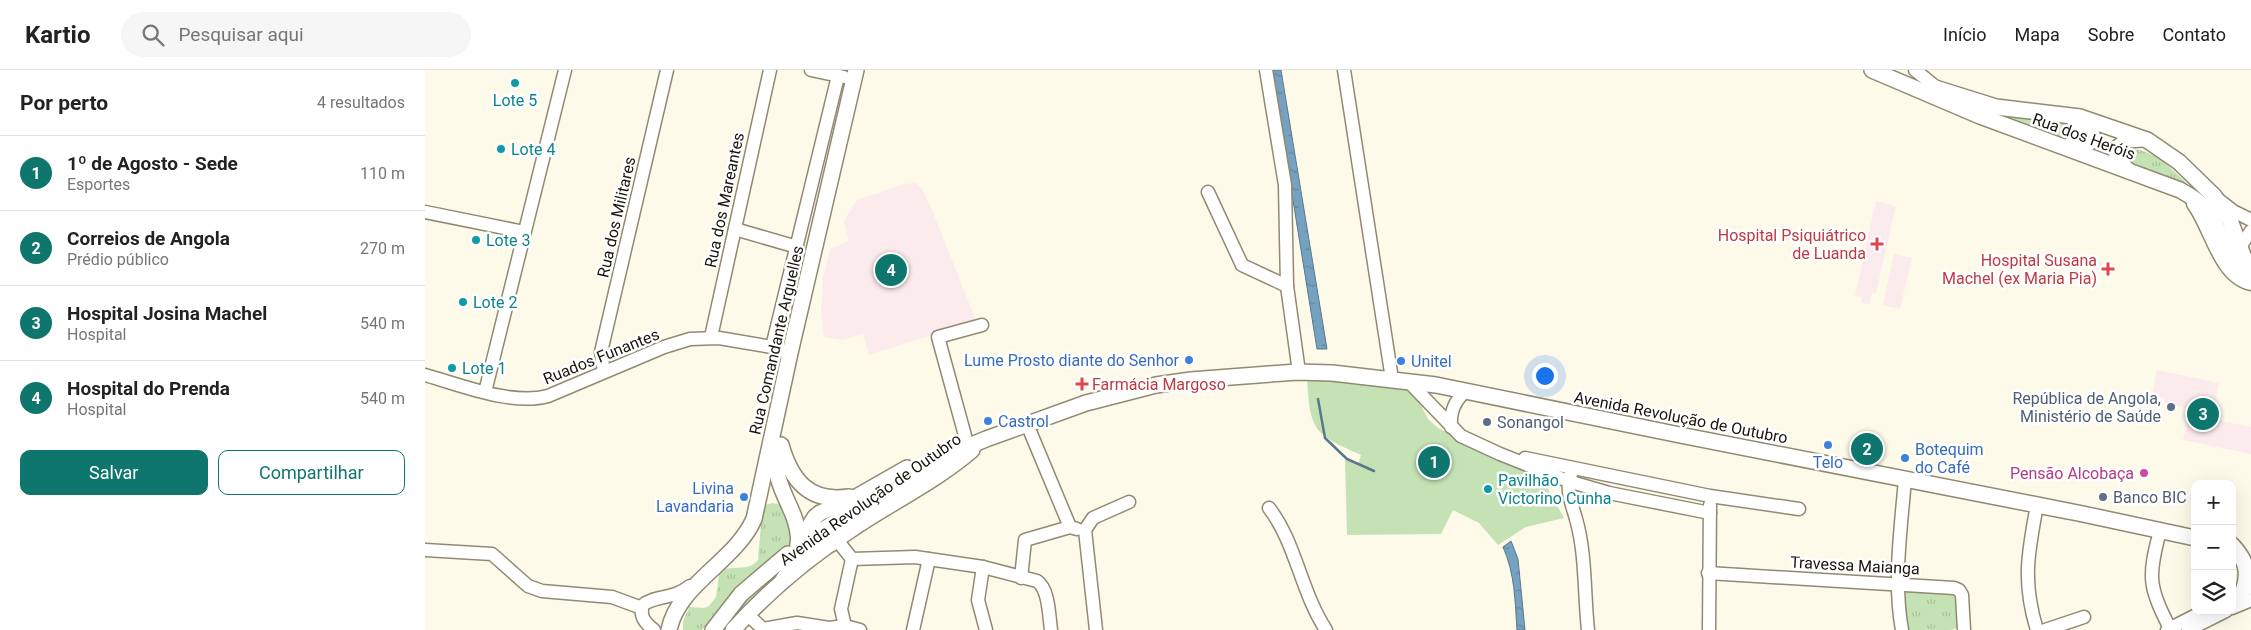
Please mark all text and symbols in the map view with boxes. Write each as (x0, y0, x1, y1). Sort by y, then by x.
search box (121, 12, 471, 57)
text: Kartio (25, 21, 91, 49)
icon: search (139, 21, 167, 49)
text: Pesquisar aqui (179, 23, 304, 46)
text: Início (1943, 24, 1986, 45)
text: Mapa (2014, 24, 2060, 45)
text: Sobre (2088, 24, 2134, 45)
text: Contato (2162, 24, 2226, 45)
marker: Lote 5 (509, 77, 521, 89)
text: Por perto (20, 91, 108, 115)
place label: Lote 5 (493, 91, 537, 110)
text: 4 resultados (317, 93, 405, 112)
street label: Rua dos Heróis (2030, 109, 2138, 164)
street label: Rua dos Mareantes (701, 131, 748, 269)
place label: Lote 4 (511, 140, 555, 159)
marker: Lote 4 (495, 143, 507, 155)
text: 1º de Agosto - Sede (67, 152, 238, 175)
street label: Rua dos Militares (593, 155, 640, 279)
text: 1 (31, 164, 41, 183)
text: 110 m (360, 164, 405, 183)
text: Esportes (67, 175, 130, 194)
place label: Hospital Psiquiátrico de Luanda (1718, 226, 1866, 263)
text: Correios de Angola (67, 227, 230, 250)
place label: Lote 3 (486, 231, 530, 250)
marker: Lote 3 (470, 234, 482, 246)
marker: Hospital Psiquiátrico de Luanda (1870, 237, 1884, 251)
text: 2 (31, 239, 41, 258)
text: 270 m (360, 239, 405, 258)
street label: Rua Comandante Arguelles (745, 244, 807, 436)
text: Prédio público (67, 250, 169, 269)
pin: 4 (875, 251, 907, 289)
place label: Hospital Susana Machel (ex Maria Pia) (1942, 251, 2097, 288)
marker: Hospital Susana Machel (ex Maria Pia) (2101, 262, 2115, 276)
place label: Lote 2 (473, 293, 517, 312)
marker: Lote 2 (457, 296, 469, 308)
text: Hospital Josina Machel (67, 302, 267, 325)
text: 3 (31, 314, 41, 333)
text: 540 m (360, 314, 405, 333)
text: Hospital (67, 325, 127, 344)
street label: Ruados Funantes (540, 325, 662, 388)
place label: Lume Prosto diante do Senhor (964, 351, 1180, 370)
place label: Unitel (1411, 352, 1452, 371)
marker: Lume Prosto diante do Senhor (1183, 354, 1195, 366)
marker: Unitel (1395, 355, 1407, 367)
place label: Lote 1 (462, 359, 506, 378)
marker: Lote 1 (446, 362, 458, 374)
your location (1532, 363, 1558, 389)
place label: Farmácia Margoso (1092, 375, 1226, 394)
text: Hospital do Prenda (67, 377, 230, 400)
marker: Farmácia Margoso (1076, 378, 1088, 390)
street label: Avenida Revolução de Outubro (1572, 387, 1789, 448)
text: 4 (31, 389, 41, 408)
text: 540 m (360, 389, 405, 408)
place label: República de Angola, Ministério de Saúde (2012, 389, 2161, 426)
pin: 3 (2187, 395, 2219, 433)
text: Hospital (67, 400, 127, 419)
marker: República de Angola, Ministério de Saúde (2165, 401, 2177, 413)
place label: Castrol (998, 412, 1049, 431)
place label: Sonangol (1497, 413, 1564, 432)
marker: Castrol (982, 415, 994, 427)
marker: Sonangol (1481, 416, 1493, 428)
street label: Avenida Revolução de Outubro (776, 429, 965, 569)
pin: 2 (1851, 430, 1883, 468)
marker: Telo (1822, 439, 1834, 451)
place label: Botequim do Café (1915, 440, 1984, 477)
pin: 1 (1418, 443, 1450, 481)
button: Salvar (20, 450, 208, 495)
button: Compartilhar (218, 450, 405, 495)
marker: Botequim do Café (1899, 452, 1911, 464)
place label: Telo (1813, 453, 1843, 472)
place label: Pensão Alcobaça (2010, 464, 2134, 483)
marker: Pensão Alcobaça (2138, 467, 2150, 479)
place label: Pavilhão Victorino Cunha (1498, 471, 1611, 508)
place label: Livina Lavandaria (656, 479, 734, 516)
map controls (2191, 480, 2236, 615)
button: + (2191, 480, 2236, 525)
marker: Pavilhão Victorino Cunha (1482, 483, 1494, 495)
place label: Banco BIC (2113, 488, 2187, 507)
marker: Livina Lavandaria (738, 491, 750, 503)
marker: Banco BIC (2097, 491, 2109, 503)
button: − (2191, 525, 2236, 570)
street label: Travessa Maianga (1790, 553, 1920, 578)
button: layers (2191, 570, 2236, 615)

